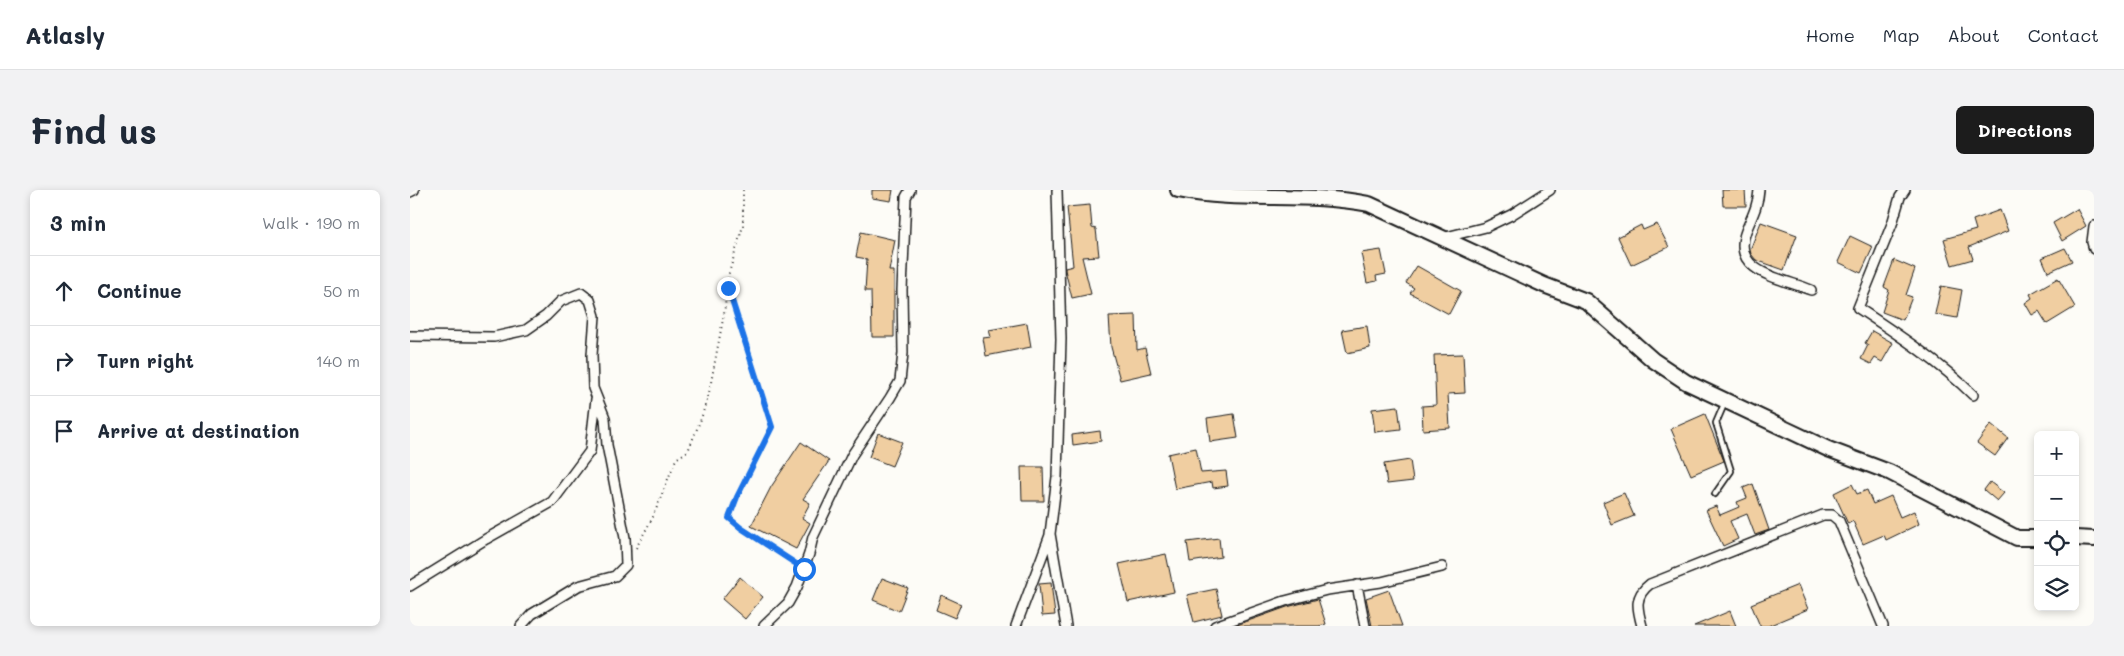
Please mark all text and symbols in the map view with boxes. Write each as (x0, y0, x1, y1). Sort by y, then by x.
text: Atlasly (25, 19, 105, 50)
text: Home (1806, 23, 1855, 47)
text: Map (1883, 23, 1919, 47)
text: About (1947, 23, 2000, 47)
text: Contact (2028, 23, 2099, 47)
button: Directions (1956, 106, 2094, 154)
text: Find us (30, 107, 157, 153)
text: 3 min (50, 209, 106, 236)
text: Walk · 190 m (262, 212, 360, 233)
icon: ahead (50, 277, 78, 305)
route end (717, 277, 740, 300)
text: Continue (97, 278, 182, 303)
text: 50 m (323, 280, 360, 301)
icon: right (50, 347, 78, 375)
text: Turn right (97, 348, 194, 373)
text: 140 m (316, 350, 360, 371)
icon: arrive (50, 417, 78, 445)
text: Arrive at destination (97, 418, 300, 443)
map controls (2034, 431, 2079, 611)
button: + (2034, 431, 2079, 476)
button: − (2034, 476, 2079, 521)
button: locate (2034, 521, 2079, 566)
route start (793, 558, 816, 581)
button: layers (2034, 566, 2079, 611)

